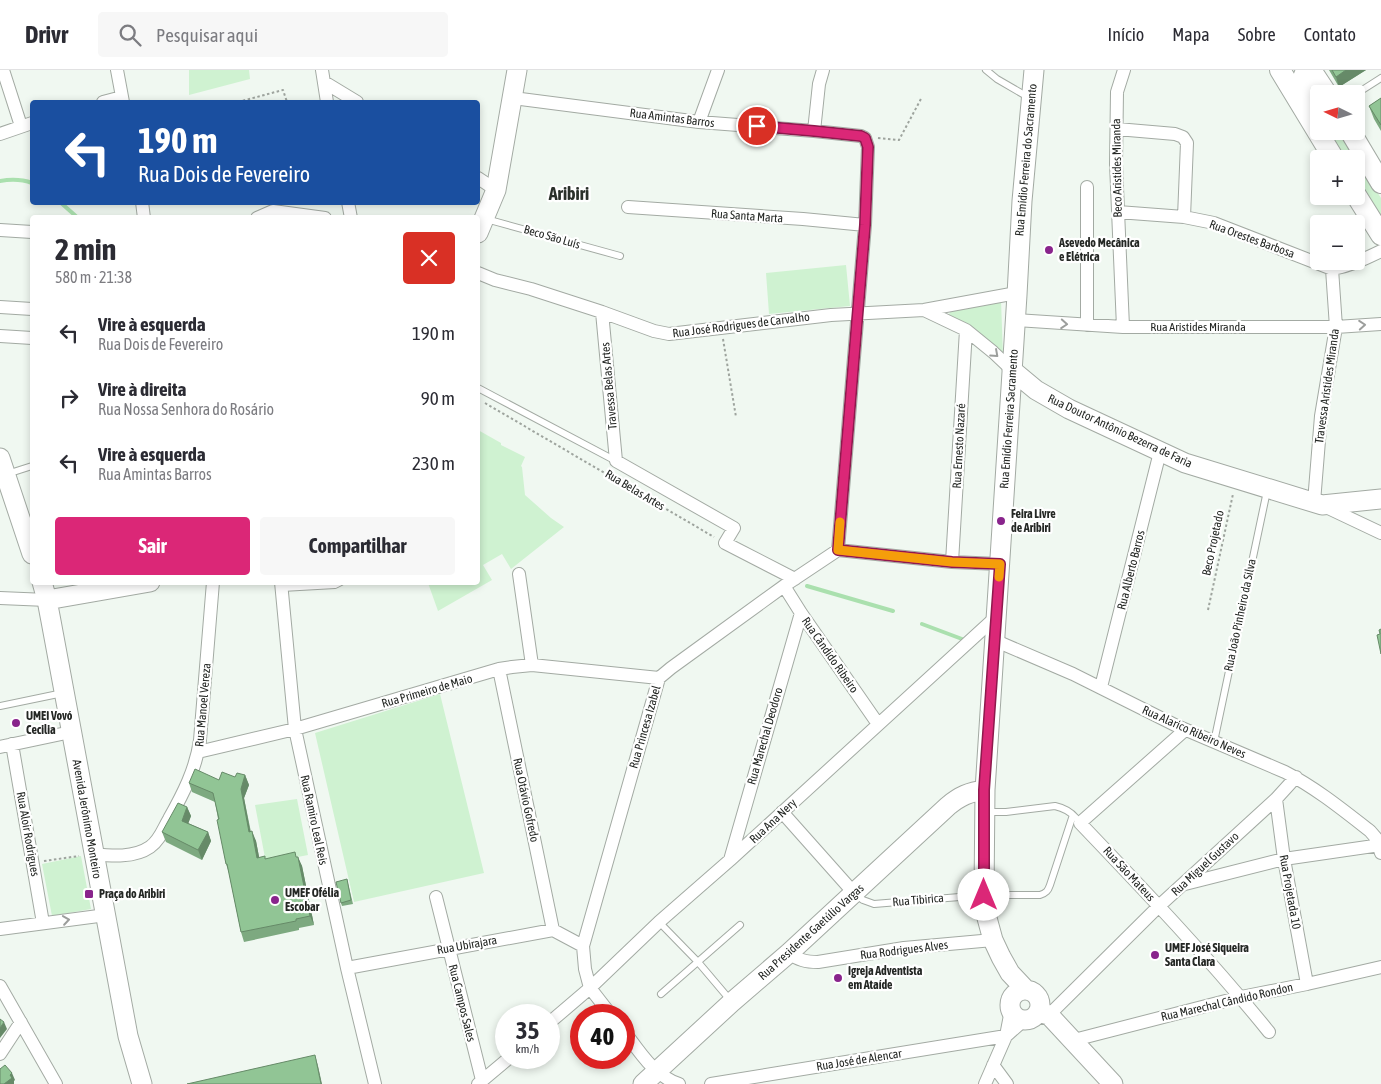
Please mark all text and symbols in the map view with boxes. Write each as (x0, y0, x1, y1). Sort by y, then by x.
search box (98, 12, 448, 57)
text: Drivr (25, 21, 68, 48)
icon: search (116, 21, 144, 49)
text: Pesquisar aqui (156, 24, 258, 46)
text: Início (1108, 24, 1144, 45)
text: Mapa (1172, 24, 1210, 45)
text: Sobre (1238, 24, 1276, 45)
text: Contato (1304, 24, 1356, 45)
street label: Rua Emídio Ferreira do Sacramento (1012, 83, 1040, 237)
north arrow (1310, 85, 1365, 140)
map controls (1310, 85, 1365, 270)
pin (736, 105, 778, 147)
street label: Rua Amintas Barros (629, 106, 715, 130)
icon: arrive (743, 112, 771, 140)
street label: Beco Aristides Miranda (1109, 118, 1125, 218)
icon: left (55, 120, 120, 185)
text: 190 m (138, 120, 217, 160)
button: + (1310, 150, 1365, 205)
text: Rua Dois de Fevereiro (138, 161, 310, 187)
district label: Aribiri (548, 183, 589, 204)
street label: Rua Santa Marta (710, 206, 784, 226)
button: − (1310, 215, 1365, 270)
street label: Rua Orestes Barbosa (1207, 217, 1297, 261)
street label: Beco São Luís (522, 222, 582, 252)
text: 2 min (55, 232, 116, 266)
button: close (403, 232, 455, 284)
place label: Asevedo Mecânica e Elétrica (1058, 236, 1140, 264)
marker: Asevedo Mecânica e Elétrica (1043, 244, 1055, 256)
text: 580 m · 21:38 (55, 268, 132, 286)
street label: Rua José Rodrigues de Carvalho (672, 310, 811, 340)
text: Vire à esquerda (98, 313, 206, 335)
one-way arrow (1060, 318, 1068, 329)
icon: left (55, 319, 83, 347)
street label: Rua Aristides Miranda (1150, 320, 1246, 334)
one-way arrow (1359, 320, 1367, 331)
text: 190 m (412, 322, 455, 344)
street label: Travessa Aristides Miranda (1312, 328, 1342, 444)
text: Rua Dois de Fevereiro (98, 335, 223, 353)
street label: Travessa Belas Artes (598, 342, 620, 430)
one-way arrow (989, 348, 998, 357)
street label: Rua Emídio Ferreira Sacramento (997, 348, 1021, 489)
text: Vire à direita (98, 378, 186, 400)
icon: right (55, 384, 83, 412)
text: 90 m (421, 387, 455, 409)
street label: Rua Doutor Antônio Bezerra de Faria (1046, 391, 1194, 471)
text: Rua Nossa Senhora do Rosário (98, 400, 274, 418)
street label: Rua Ernesto Nazaré (950, 403, 968, 489)
text: Vire à esquerda (98, 443, 206, 465)
icon: left (55, 449, 83, 477)
text: 230 m (412, 452, 455, 474)
text: Rua Amintas Barros (98, 465, 212, 483)
street label: Rua Belas Artes (603, 467, 667, 513)
place label: Feira Livre de Aribiri (1011, 507, 1056, 535)
street label: Beco Projetado (1199, 509, 1227, 577)
marker: Feira Livre de Aribiri (995, 515, 1007, 527)
button: Sair (55, 517, 250, 575)
button: Compartilhar (260, 517, 455, 575)
street label: Rua Alberto Barros (1114, 529, 1148, 611)
street label: Rua João Pinheiro da Silva (1221, 557, 1259, 673)
street label: Rua Cândido Ribeiro (799, 615, 861, 696)
street label: Rua Manoel Vereza (192, 662, 214, 748)
street label: Rua Primeiro de Maio (380, 671, 474, 711)
street label: Rua Princesa Izabel (626, 683, 664, 770)
street label: Rua Marechal Deodoro (744, 685, 786, 786)
street label: Rua Alarico Ribeiro Neves (1140, 703, 1248, 761)
place label: UMEI Vovó Cecilia (26, 709, 73, 737)
marker: UMEI Vovó Cecilia (10, 717, 22, 729)
street label: Rua Otávio Gofredo (510, 757, 542, 844)
street label: Avenida Jerônimo Monteiro (70, 758, 104, 880)
street label: Rua Ramiro Leal Reis (298, 774, 330, 866)
street label: Rua Aloir Rodrigues (14, 791, 42, 877)
street label: Rua Ana Nery (747, 796, 799, 846)
street label: Rua Miguel Gustavo (1168, 829, 1242, 899)
street label: Rua São Mateus (1100, 844, 1158, 904)
street label: Rua Projetada 10 (1277, 854, 1304, 931)
position arrow (957, 868, 1009, 920)
street label: Rua Presidente Gaetúlio Vargas (755, 881, 867, 983)
place label: UMEF Ofélia Escobar (285, 886, 339, 914)
place label: Praça do Aribiri (99, 887, 166, 901)
marker: Praça do Aribiri (83, 888, 95, 900)
street label: Rua Tibirica (892, 891, 944, 909)
marker: UMEF Ofélia Escobar (269, 894, 281, 906)
one-way arrow (62, 915, 70, 926)
street label: Rua Ubirajara (436, 933, 498, 957)
street label: Rua Rodrigues Alves (859, 938, 949, 962)
place label: UMEF José Siqueira Santa Clara (1165, 941, 1249, 969)
marker: UMEF José Siqueira Santa Clara (1149, 949, 1161, 961)
street label: Rua Campos Sales (446, 963, 478, 1043)
place label: Igreja Adventista em Ataíde (848, 964, 923, 992)
marker: Igreja Adventista em Ataíde (832, 972, 844, 984)
street label: Rua Marechal Cândido Rondon (1160, 980, 1294, 1024)
speed limit sign: 40 (570, 1004, 635, 1069)
text: 35 (516, 1016, 539, 1044)
text: km/h (516, 1042, 539, 1056)
street label: Rua José de Alencar (815, 1046, 903, 1074)

